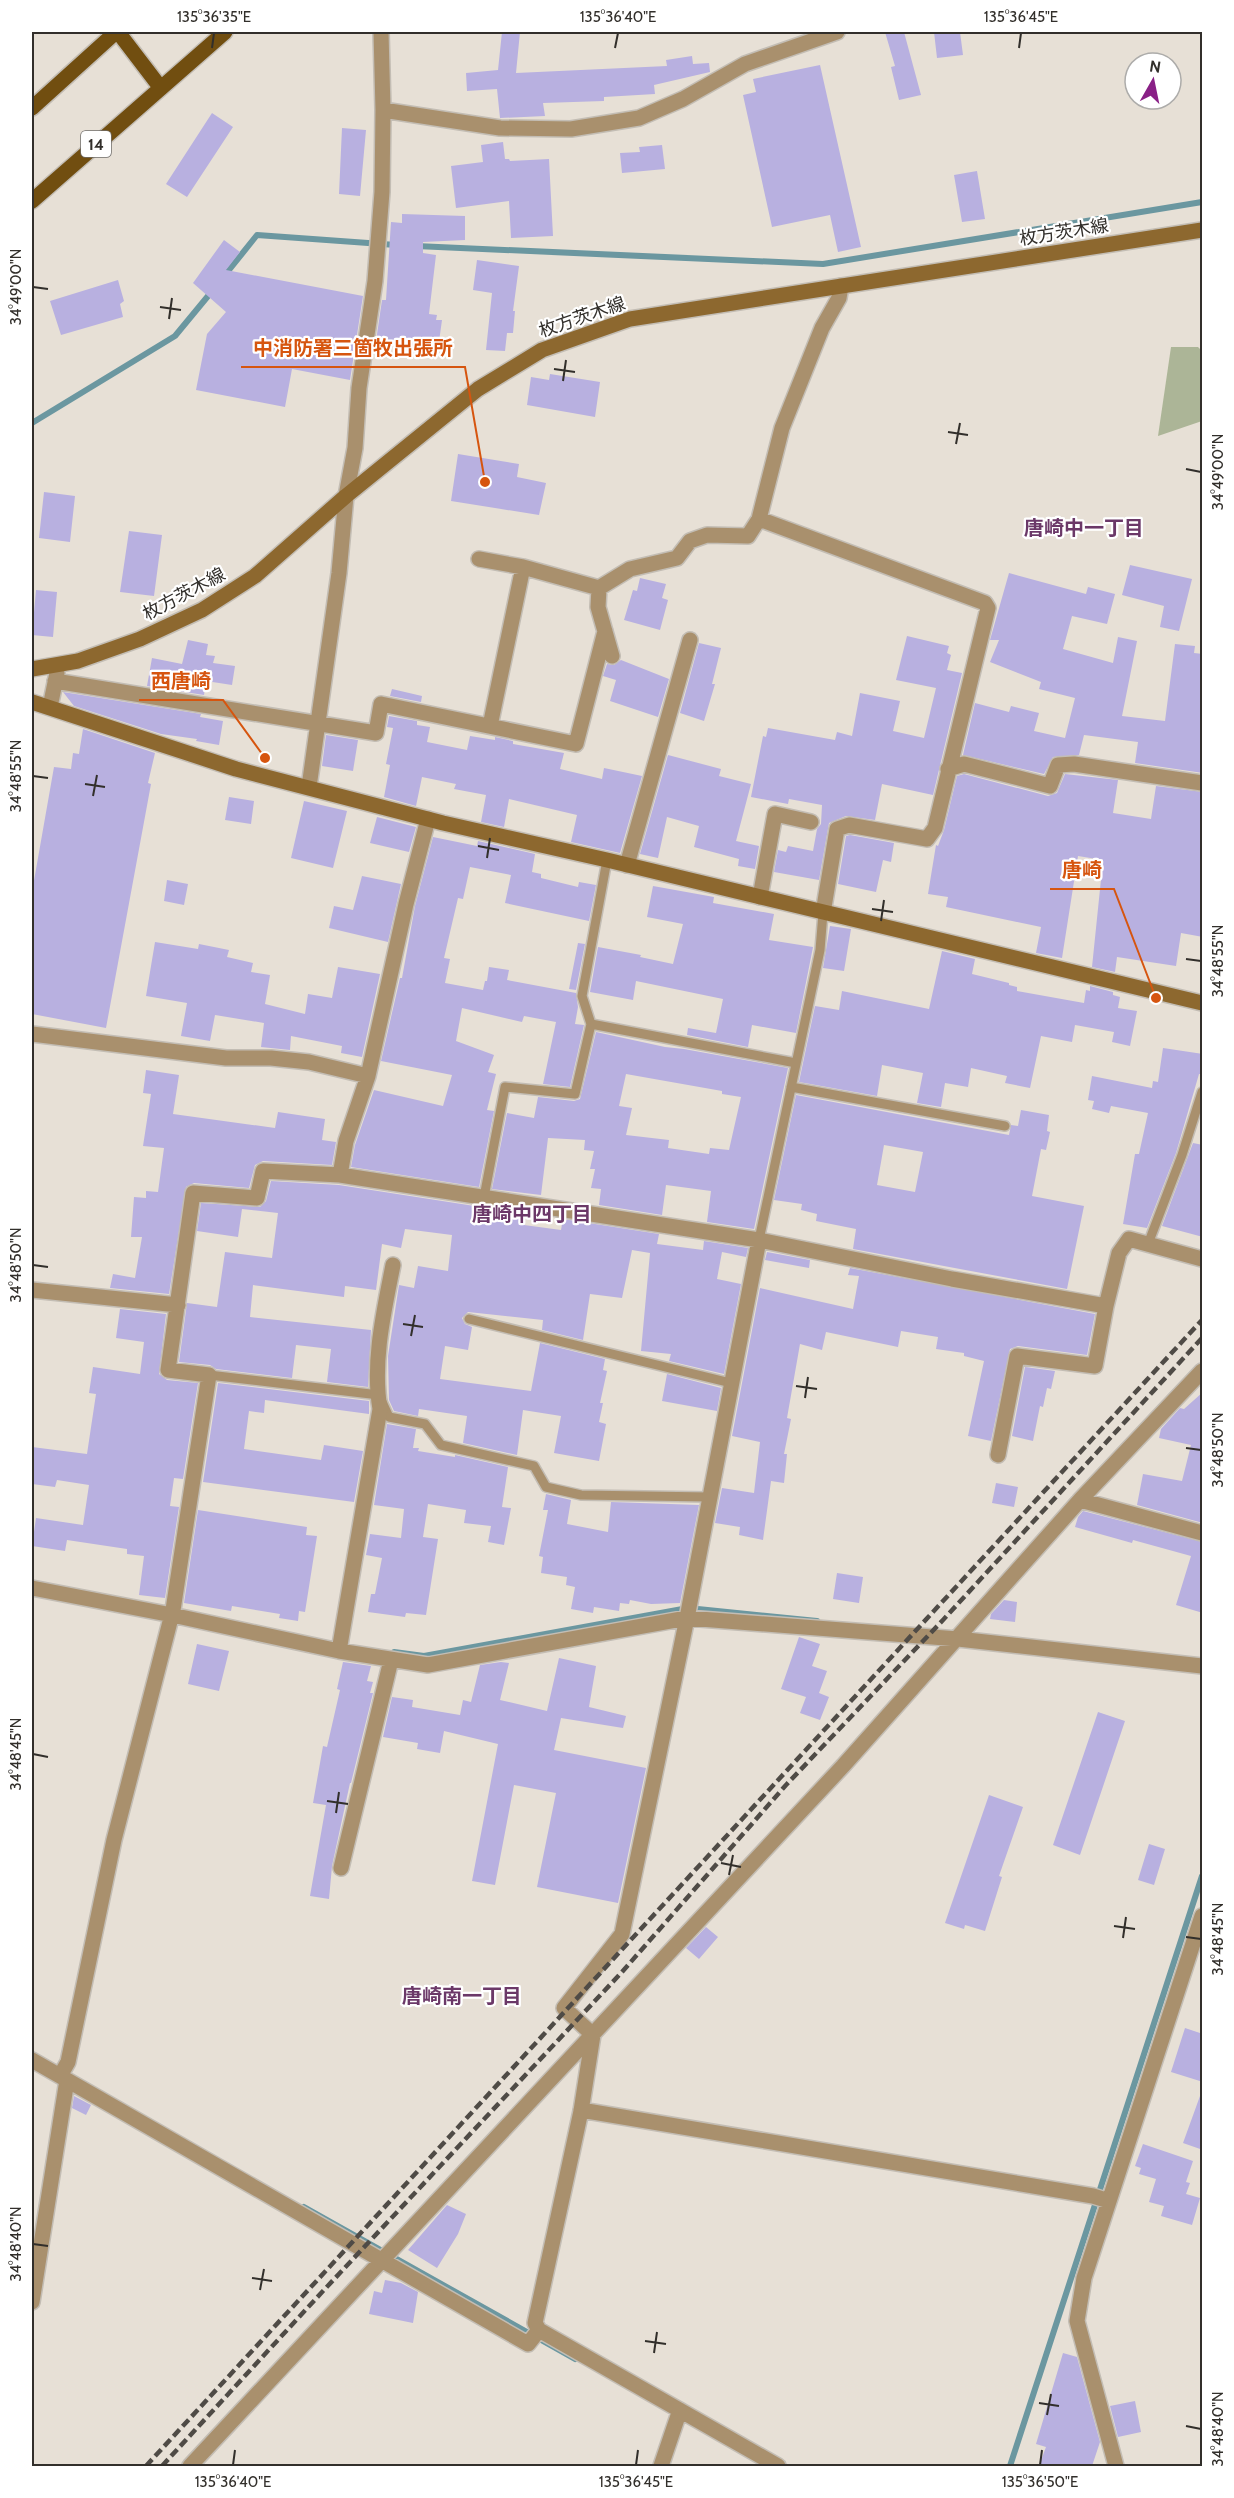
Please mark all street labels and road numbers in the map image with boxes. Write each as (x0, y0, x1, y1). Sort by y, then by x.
road number: 14 (81, 131, 111, 157)
street label: 枚方茨木線 (1018, 214, 1110, 250)
street label: 枚方茨木線 (536, 292, 628, 342)
street label: 枚方茨木線 (139, 563, 229, 625)

